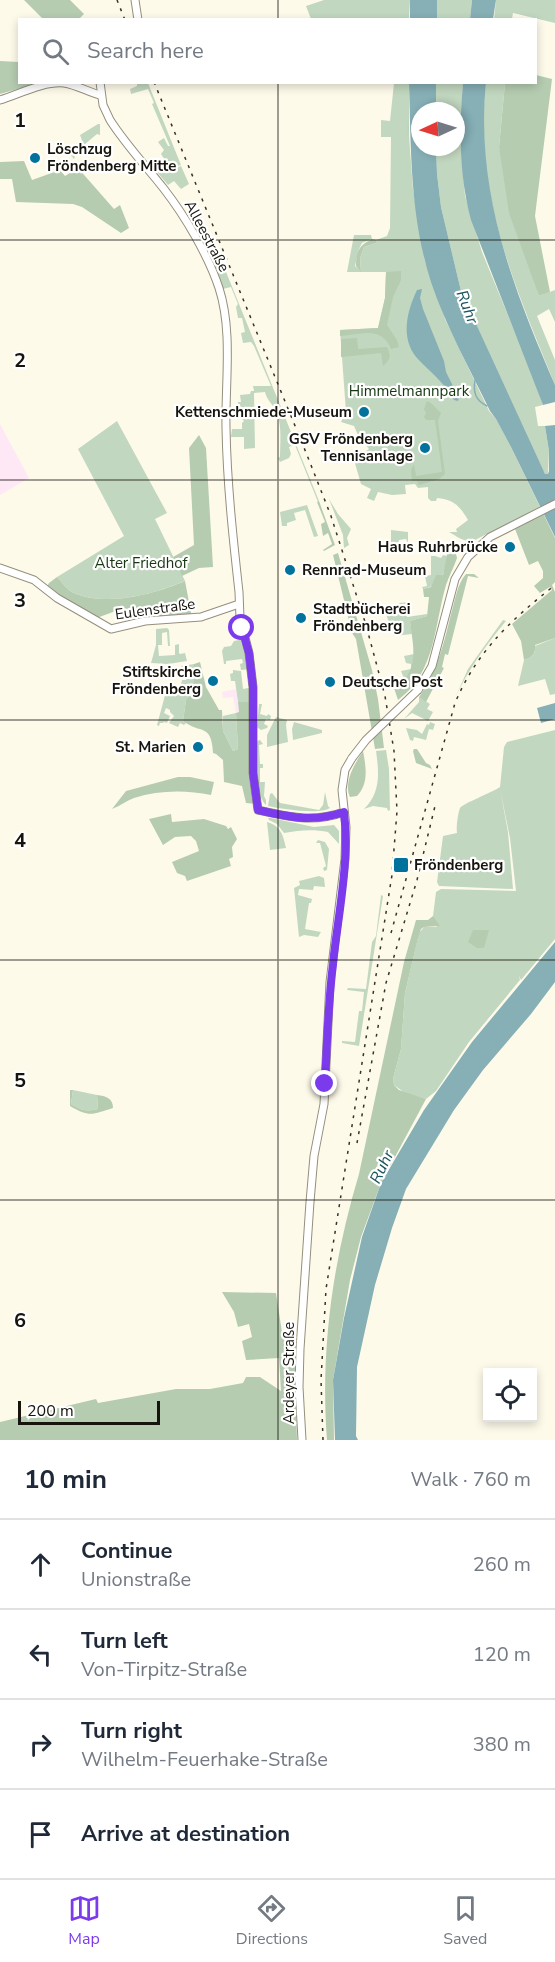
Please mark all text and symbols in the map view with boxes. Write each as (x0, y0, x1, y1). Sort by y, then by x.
search box (18, 18, 537, 84)
icon: search (39, 35, 72, 68)
text: Search here (87, 36, 204, 66)
north arrow (411, 102, 465, 156)
text: 1 (14, 107, 26, 134)
place label: Löschzug Fröndenberg Mitte (47, 139, 176, 176)
marker: Löschzug Fröndenberg Mitte (28, 151, 42, 165)
street label: Alleestraße (180, 197, 234, 275)
water label: Ruhr (451, 287, 484, 328)
text: 2 (14, 347, 26, 374)
park label: Himmelmannpark (349, 381, 470, 401)
place label: Kettenschmiede-Museum (175, 402, 352, 422)
marker: Kettenschmiede-Museum (357, 405, 371, 419)
place label: GSV Fröndenberg Tennisanlage (289, 429, 413, 466)
marker: GSV Fröndenberg Tennisanlage (418, 441, 432, 455)
place label: Haus Ruhrbrücke (378, 537, 498, 557)
marker: Haus Ruhrbrücke (503, 540, 517, 554)
park label: Alter Friedhof (94, 553, 189, 573)
place label: Rennrad-Museum (302, 560, 426, 580)
marker: Rennrad-Museum (283, 563, 297, 577)
text: 3 (14, 587, 26, 614)
street label: Eulenstraße (114, 593, 196, 625)
place label: Stadtbücherei Fröndenberg (313, 599, 411, 636)
marker: Stadtbücherei Fröndenberg (294, 611, 308, 625)
route start (228, 614, 254, 640)
place label: Stiftskirche Fröndenberg (112, 662, 201, 699)
place label: Deutsche Post (342, 672, 443, 692)
marker: Stiftskirche Fröndenberg (206, 674, 220, 688)
marker: Deutsche Post (323, 675, 337, 689)
place label: St. Marien (115, 737, 186, 757)
marker: St. Marien (191, 740, 205, 754)
text: 4 (14, 827, 26, 854)
place label: Fröndenberg (414, 855, 503, 875)
marker: Fröndenberg (392, 856, 410, 874)
text: 5 (14, 1067, 26, 1094)
route end (311, 1070, 337, 1096)
water label: Ruhr (365, 1146, 400, 1187)
text: 6 (14, 1307, 26, 1334)
street label: Ardeyer Straße (279, 1322, 299, 1424)
map controls (483, 1368, 537, 1422)
button: locate (483, 1368, 537, 1422)
scale bar (18, 1398, 160, 1426)
text: 200 m (27, 1400, 74, 1422)
text: 10 min (24, 1462, 107, 1497)
text: Walk · 760 m (411, 1466, 531, 1493)
text: Continue (81, 1536, 172, 1566)
icon: ahead (24, 1548, 57, 1581)
text: 260 m (473, 1551, 531, 1578)
text: Unionstraße (81, 1566, 191, 1593)
text: Turn left (81, 1626, 168, 1656)
icon: left (24, 1638, 57, 1671)
text: 120 m (473, 1641, 531, 1668)
text: Von-Tirpitz-Straße (81, 1656, 247, 1683)
text: Turn right (81, 1716, 182, 1746)
icon: right (24, 1728, 57, 1761)
text: 380 m (473, 1731, 531, 1758)
text: Wilhelm-Feuerhake-Straße (81, 1746, 328, 1773)
icon: arrive (24, 1818, 57, 1851)
text: Arrive at destination (81, 1819, 290, 1849)
tab: Map (68, 1892, 101, 1950)
tab: Directions (236, 1892, 308, 1950)
tab: Saved (443, 1892, 487, 1950)

